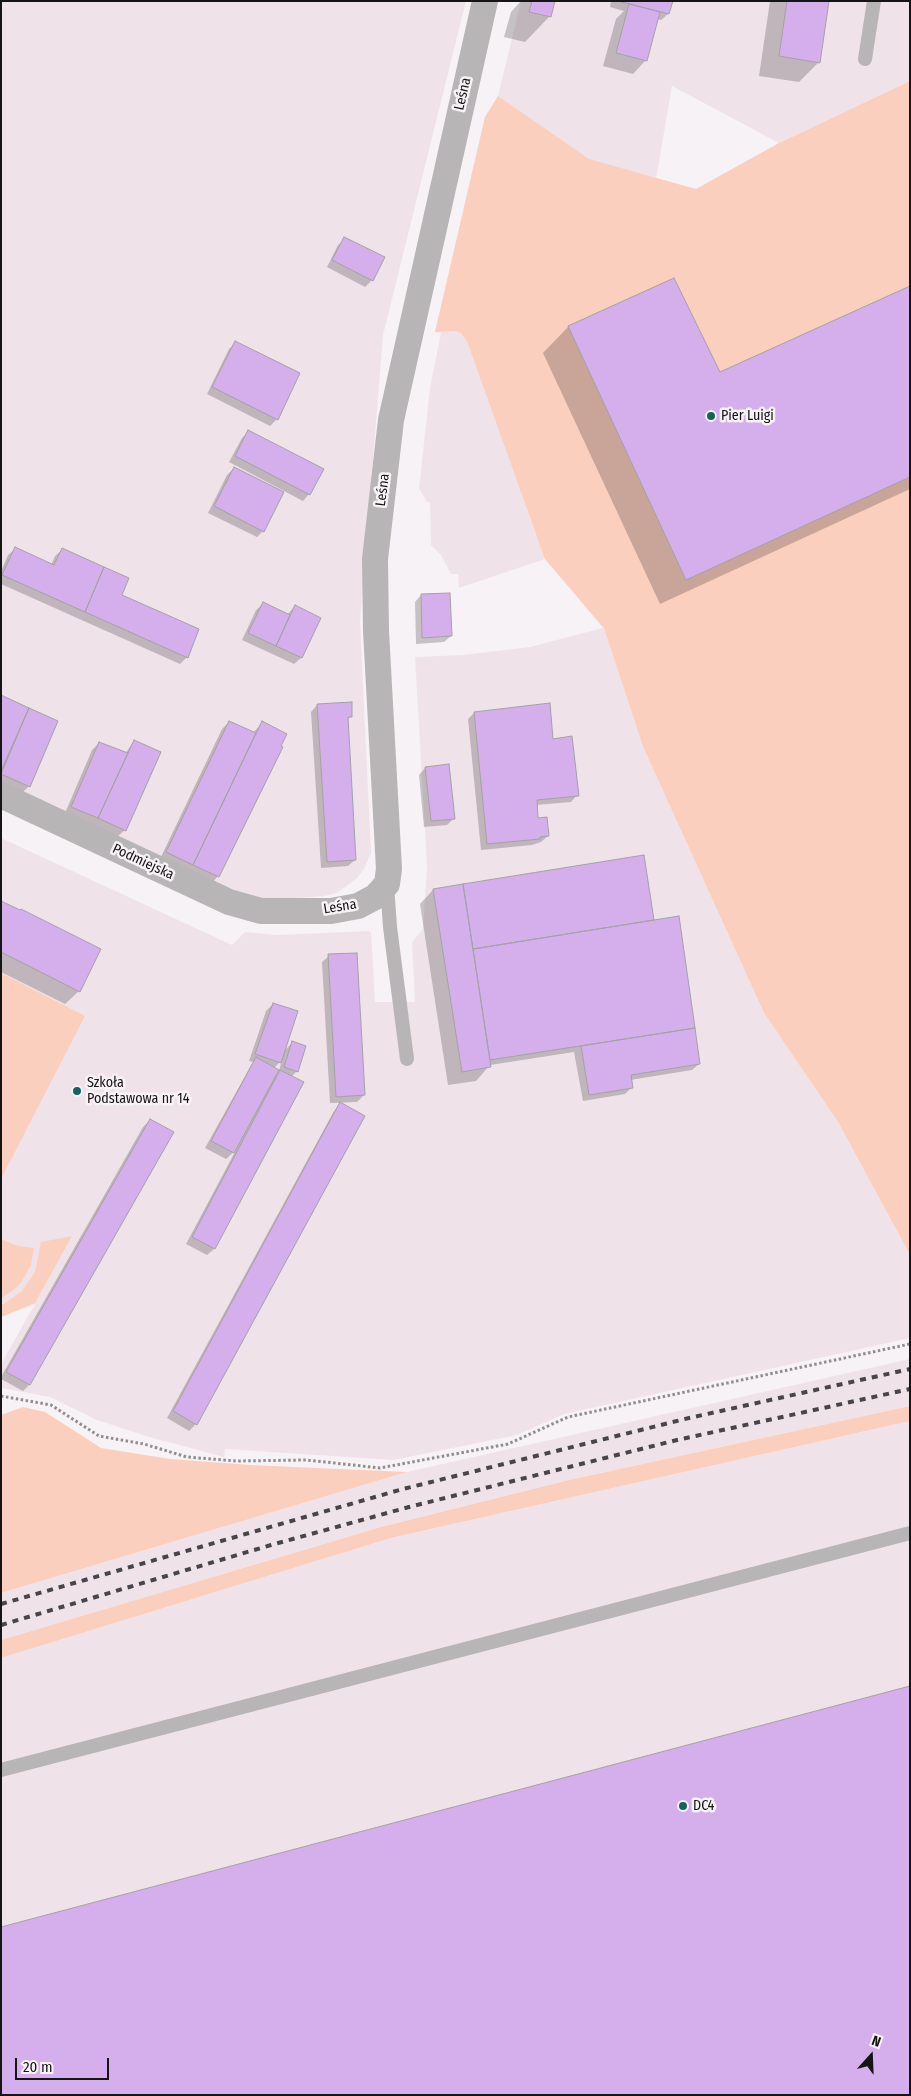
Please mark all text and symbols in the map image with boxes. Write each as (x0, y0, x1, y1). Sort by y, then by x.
street label: Leśna (451, 76, 475, 112)
place label: Pier Luigi (721, 408, 774, 424)
marker: Pier Luigi (705, 410, 717, 422)
street label: Leśna (373, 473, 393, 507)
street label: Podmiejska (110, 841, 176, 883)
street label: Leśna (322, 896, 358, 918)
place label: Szkoła Podstawowa nr 14 (87, 1075, 189, 1108)
marker: Szkoła Podstawowa nr 14 (71, 1085, 83, 1097)
place label: DC4 (693, 1798, 714, 1814)
marker: DC4 (677, 1800, 689, 1812)
north arrow (846, 2031, 896, 2081)
text: N (869, 2032, 883, 2051)
scale bar (18, 2048, 111, 2080)
text: 20 m (23, 2058, 53, 2076)

